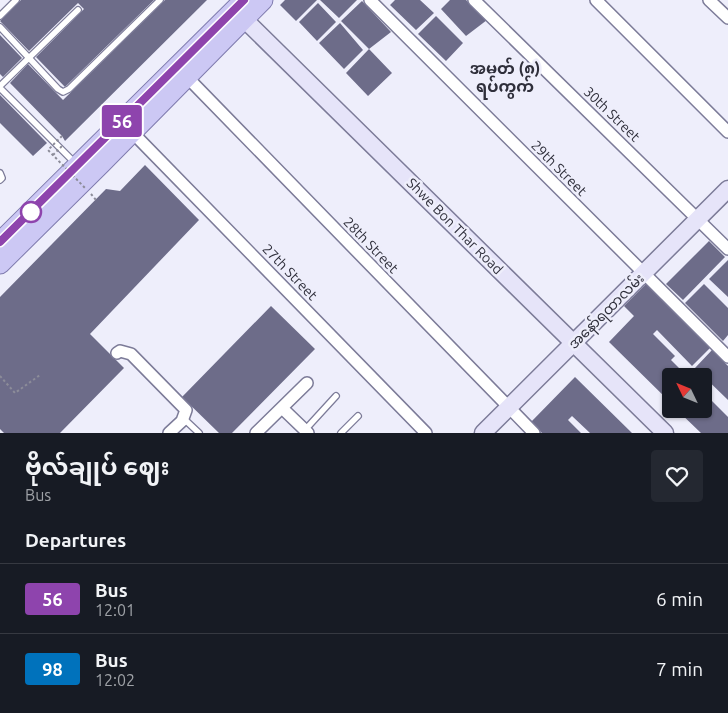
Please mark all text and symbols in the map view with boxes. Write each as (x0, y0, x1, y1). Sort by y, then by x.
district label: အမှတ် (၈) ရပ်ကွက် (470, 57, 540, 100)
street label: 30th Street (581, 83, 644, 145)
line badge: 56 (100, 105, 144, 137)
text: 56 (112, 111, 132, 131)
street label: 29th Street (528, 137, 590, 199)
street label: Shwe Bon Thar Road (404, 175, 506, 277)
unlabelled marker (20, 201, 42, 223)
street label: 28th Street (340, 214, 402, 277)
street label: 27th Street (259, 241, 321, 304)
street label: အနော်ရထာလမ်း (564, 269, 650, 355)
north arrow (662, 368, 712, 418)
map controls (662, 368, 712, 418)
button: heart (651, 450, 703, 502)
text: ဗိုလ်ချုပ် ဈေး (25, 453, 170, 480)
text: Bus (25, 486, 51, 504)
text: Departures (25, 529, 126, 551)
text: Bus (95, 579, 128, 601)
text: 6 min (656, 588, 703, 610)
text: 56 (42, 589, 63, 609)
text: 12:01 (95, 601, 135, 619)
text: Bus (95, 649, 128, 671)
text: 7 min (656, 658, 703, 680)
text: 98 (42, 659, 63, 679)
text: 12:02 (95, 671, 135, 689)

